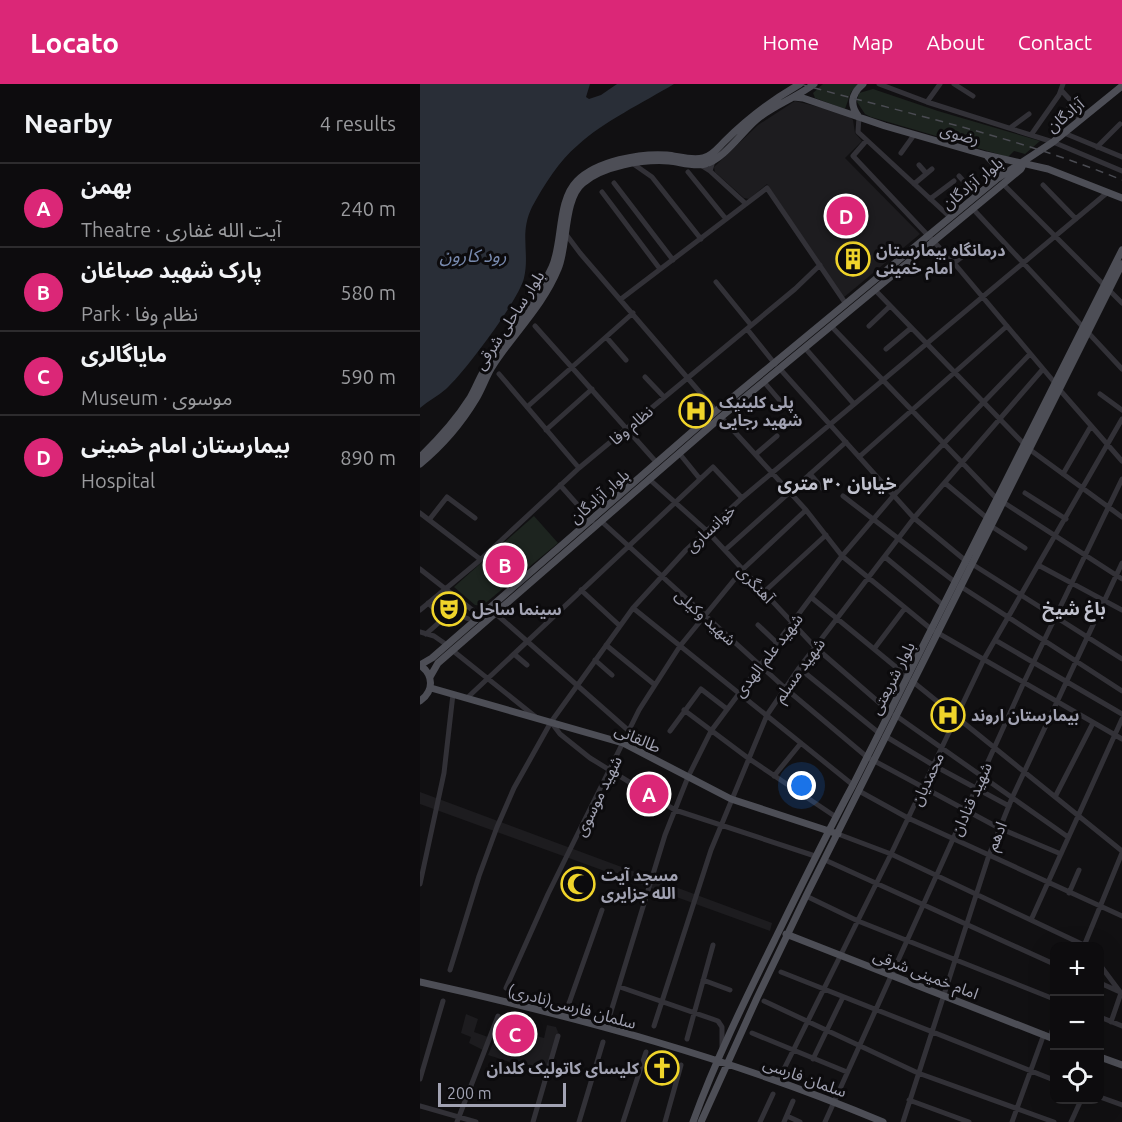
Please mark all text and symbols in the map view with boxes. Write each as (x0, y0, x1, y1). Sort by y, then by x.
text: Locato (30, 27, 119, 58)
text: Home (762, 30, 819, 54)
text: Map (852, 30, 893, 54)
text: About (926, 30, 985, 54)
text: Contact (1018, 30, 1092, 54)
street label: آزادگان (1043, 94, 1089, 136)
text: Nearby (24, 109, 112, 138)
text: 4 results (320, 112, 396, 135)
street label: رضوی (938, 120, 981, 149)
street label: بلوار آزادگان (938, 153, 1007, 214)
text: بهمن (81, 173, 132, 198)
pin: D (826, 194, 866, 238)
text: A (36, 197, 51, 220)
text: 240 m (340, 197, 396, 220)
text: Theatre · آیت الله غفاری (81, 218, 281, 241)
building icon: درمانگاه بیمارستان امام خمینی (835, 241, 871, 277)
place label: درمانگاه بیمارستان امام خمینی (876, 241, 1006, 280)
water label: رود کارون (439, 245, 507, 267)
text: پارک شهید صباغان (81, 257, 262, 282)
street label: بلوار ساحلی شرقی (470, 267, 548, 373)
text: B (37, 281, 50, 304)
text: 580 m (340, 281, 396, 304)
text: Park · نظام وفا (81, 302, 198, 325)
text: مایاگالری (81, 341, 167, 366)
text: C (37, 365, 50, 388)
text: 590 m (340, 365, 396, 388)
text: Museum · موسوی (81, 386, 233, 409)
hospital icon: پلی کلینیک شهید رجایی (678, 393, 714, 429)
place label: پلی کلینیک شهید رجایی (719, 393, 802, 430)
street label: نظام وفا (606, 402, 659, 451)
text: بیمارستان امام خمینی (81, 432, 290, 457)
text: D (36, 446, 51, 469)
text: 890 m (340, 446, 396, 469)
street label: بلوار آزادگان (566, 465, 633, 527)
text: Hospital (81, 469, 155, 492)
district label: خیابان ۳۰ متری (777, 473, 897, 495)
street label: خوانساری (681, 500, 739, 556)
pin: B (486, 542, 524, 588)
street label: آهنگری (733, 561, 779, 608)
street label: شهید وکیلی (671, 585, 740, 650)
theatre icon: سینما ساحل (431, 591, 467, 627)
district label: باغ شیخ (1042, 598, 1106, 622)
place label: سینما ساحل (472, 600, 562, 619)
street label: شهید علم الهدی (730, 610, 809, 703)
street label: شهید مسلم (770, 635, 831, 708)
street label: بلوار شریعتی (866, 639, 919, 718)
hospital icon: بیمارستان اروند (930, 697, 966, 733)
place label: بیمارستان اروند (971, 706, 1079, 725)
street label: طالقانی (612, 720, 664, 757)
street label: محمدیان (907, 749, 948, 809)
street label: شهید موسوی (571, 753, 626, 839)
street label: شهید قنادان (947, 759, 996, 839)
your location (787, 771, 816, 800)
pin: A (630, 772, 668, 816)
street label: ادهم (982, 819, 1014, 855)
mosque icon: مسجد آیت الله جزایری (560, 866, 596, 902)
place label: مسجد آیت الله جزایری (601, 866, 678, 903)
map controls (1050, 942, 1104, 1104)
button: + (1050, 942, 1104, 996)
street label: امام خمینی شرقی (869, 946, 981, 1006)
street label: سلمان فارسی(نادری) (506, 980, 638, 1033)
button: − (1050, 996, 1104, 1050)
pin: C (496, 1012, 535, 1056)
church icon: کلیسای کاتولیک کلدان (644, 1050, 680, 1086)
button: locate (1050, 1050, 1104, 1104)
street label: سلمان فارسی (761, 1054, 849, 1101)
place label: کلیسای کاتولیک کلدان (486, 1059, 640, 1078)
scale bar (438, 1080, 566, 1108)
text: 200 m (447, 1084, 492, 1102)

